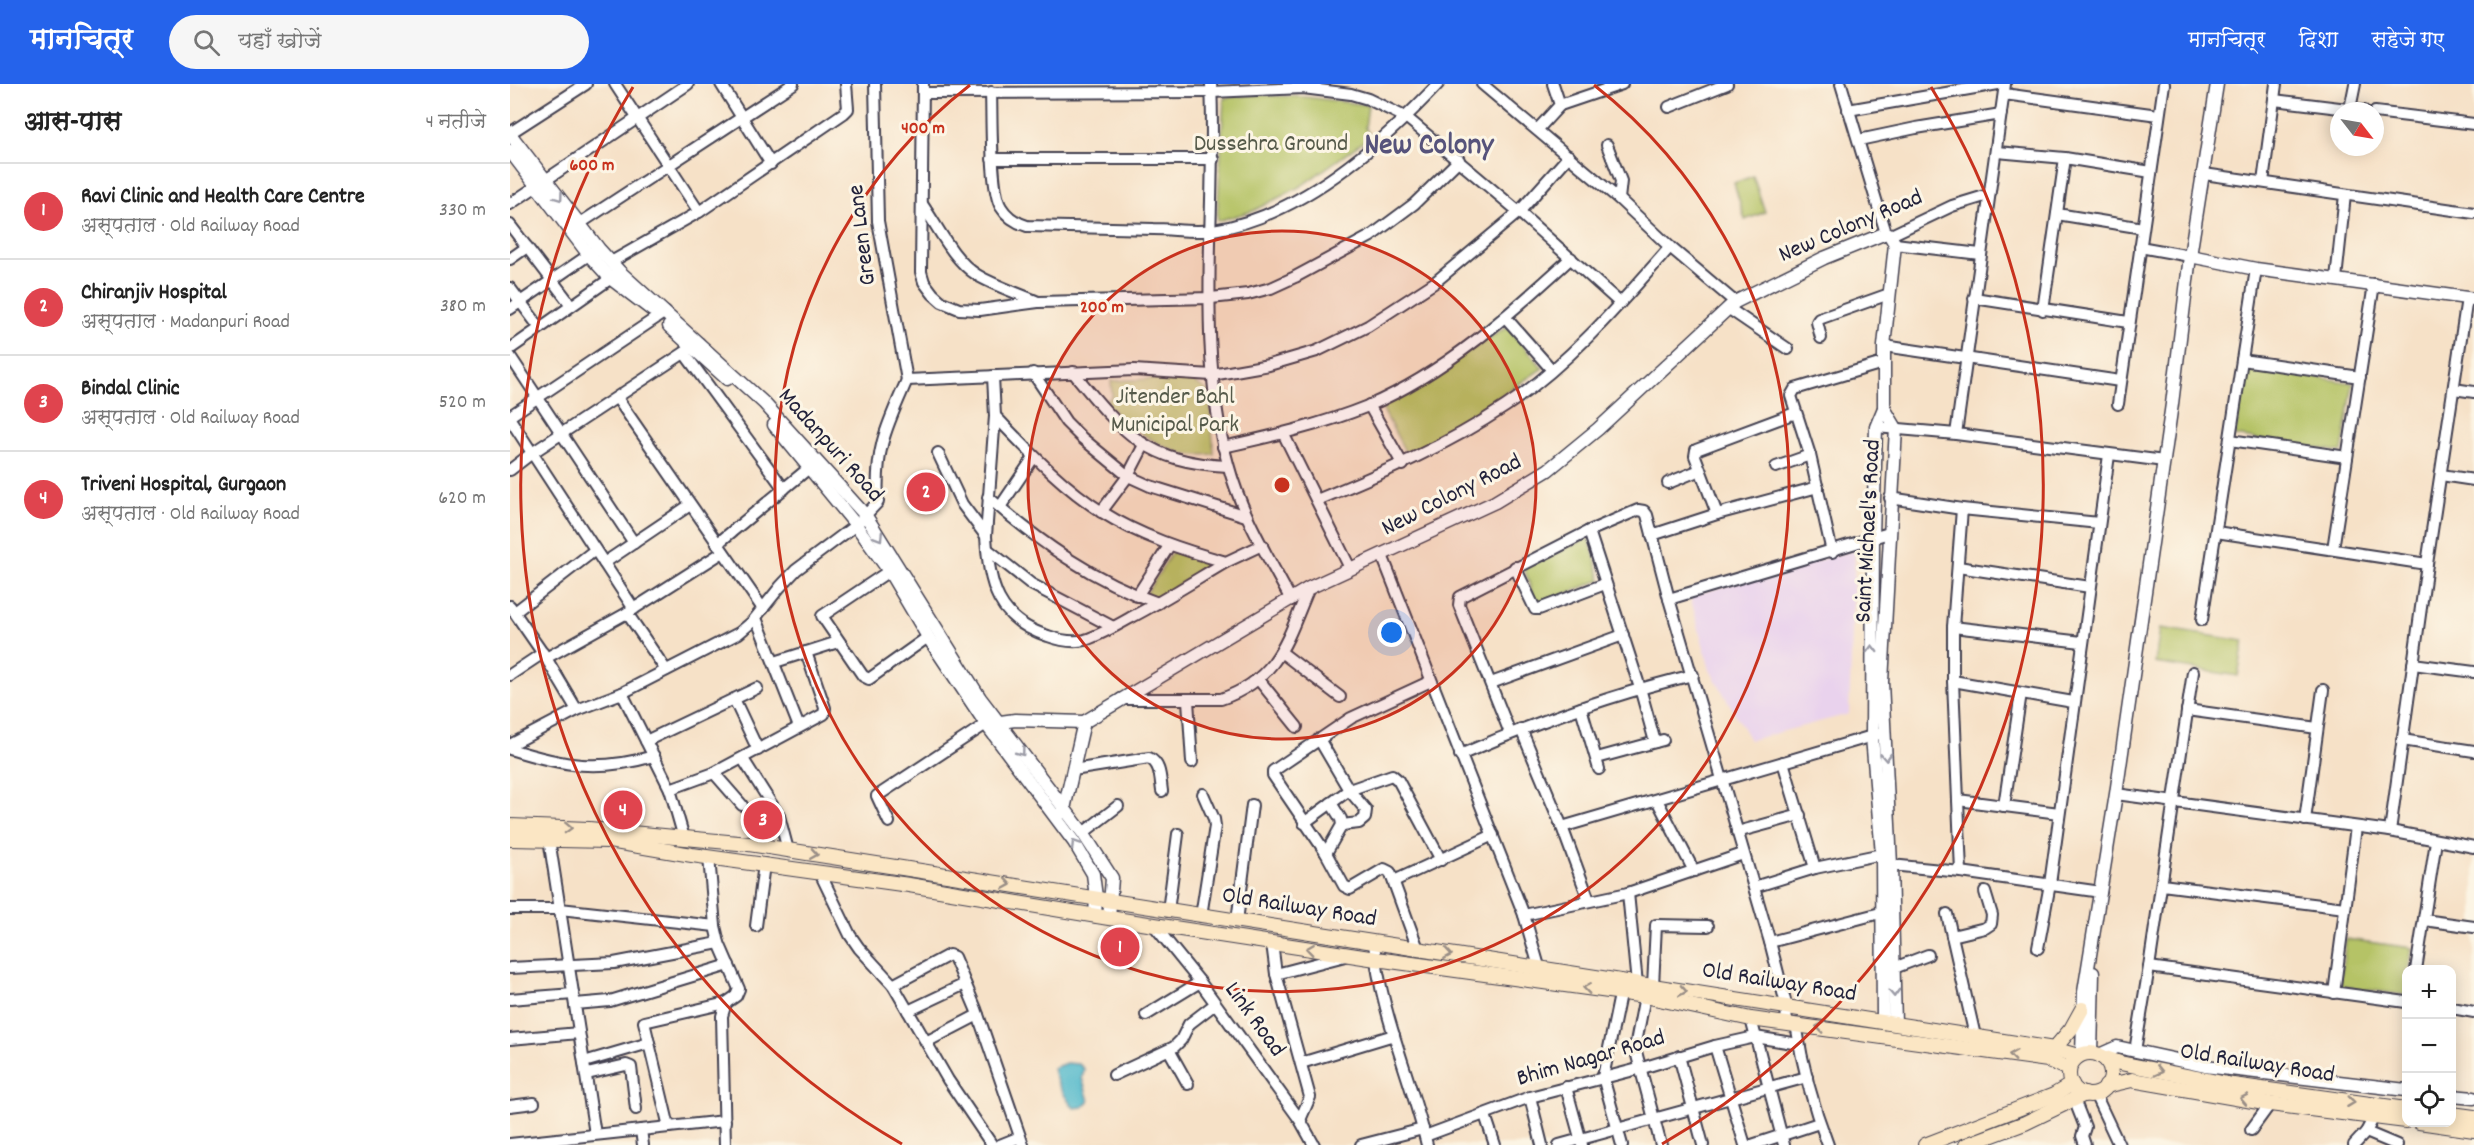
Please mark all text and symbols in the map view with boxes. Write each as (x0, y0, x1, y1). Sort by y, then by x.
search box (169, 15, 589, 69)
text: मानचित्र (30, 22, 133, 62)
icon: search (190, 26, 223, 59)
text: यहाँ खोजें (238, 27, 321, 58)
text: मानचित्र (2188, 27, 2265, 57)
text: दिशा (2298, 27, 2338, 57)
text: सहेजे गए (2371, 27, 2444, 57)
north arrow (2330, 102, 2384, 156)
text: आस-पास (24, 105, 121, 142)
text: 4 नतीजे (425, 109, 486, 137)
text: 400 m (901, 117, 945, 142)
district label: New Colony (1365, 126, 1495, 169)
park label: Dussehra Ground (1194, 128, 1348, 162)
text: 600 m (570, 154, 614, 179)
street label: New Colony Road (1774, 181, 1928, 273)
text: Ravi Clinic and Health Care Centre (81, 182, 365, 213)
street label: Green Lane (840, 183, 886, 287)
one-way arrow (552, 190, 563, 201)
text: 1 (41, 197, 46, 225)
text: 330 m (439, 197, 486, 225)
text: अस्पताल · Old Railway Road (81, 213, 300, 241)
text: Chiranjiv Hospital (81, 278, 227, 309)
text: 2 (39, 293, 48, 321)
text: 380 m (440, 293, 486, 321)
text: 200 m (1080, 296, 1124, 321)
text: अस्पताल · Madanpuri Road (81, 309, 290, 337)
text: Bindal Clinic (81, 374, 180, 405)
street label: Madanpuri Road (769, 381, 891, 511)
park label: Jitender Bahl Municipal Park (1111, 381, 1239, 443)
text: 3 (39, 389, 48, 417)
text: 520 m (439, 389, 486, 417)
text: अस्पताल · Old Railway Road (81, 405, 300, 433)
street label: Saint Michael's Road (1847, 438, 1891, 624)
street label: New Colony Road (1376, 446, 1528, 546)
text: Triveni Hospital, Gurgaon (81, 470, 286, 501)
pin: 2 (906, 470, 946, 514)
centre of rings (1272, 475, 1292, 495)
text: 4 (39, 485, 48, 513)
text: 620 m (438, 485, 486, 513)
text: अस्पताल · Old Railway Road (81, 501, 300, 529)
one-way arrow (871, 531, 883, 541)
your location (1377, 618, 1406, 647)
one-way arrow (1866, 644, 1878, 653)
one-way arrow (1013, 745, 1024, 756)
one-way arrow (1879, 752, 1892, 761)
pin: 4 (604, 788, 642, 832)
pin: 3 (744, 798, 782, 842)
one-way arrow (564, 822, 573, 834)
one-way arrow (1071, 840, 1082, 851)
one-way arrow (810, 848, 819, 860)
one-way arrow (1002, 877, 1012, 889)
street label: Old Railway Road (1219, 879, 1379, 937)
pin: 1 (1100, 924, 1140, 970)
one-way arrow (1306, 943, 1315, 955)
one-way arrow (1443, 947, 1453, 960)
street label: Old Railway Road (1699, 954, 1859, 1012)
map controls (2402, 965, 2456, 1127)
button: + (2402, 965, 2456, 1019)
street label: Link Road (1215, 975, 1293, 1065)
one-way arrow (1582, 982, 1591, 994)
one-way arrow (1677, 984, 1687, 997)
one-way arrow (1888, 989, 1901, 998)
button: − (2402, 1019, 2456, 1073)
street label: Bhim Nagar Road (1513, 1022, 1669, 1096)
one-way arrow (1815, 1022, 1825, 1034)
street label: Old Railway Road (2177, 1035, 2337, 1093)
one-way arrow (2009, 1049, 2018, 1061)
one-way arrow (2153, 1064, 2163, 1077)
button: locate (2402, 1073, 2456, 1127)
one-way arrow (2240, 1093, 2250, 1106)
one-way arrow (2346, 1095, 2356, 1108)

